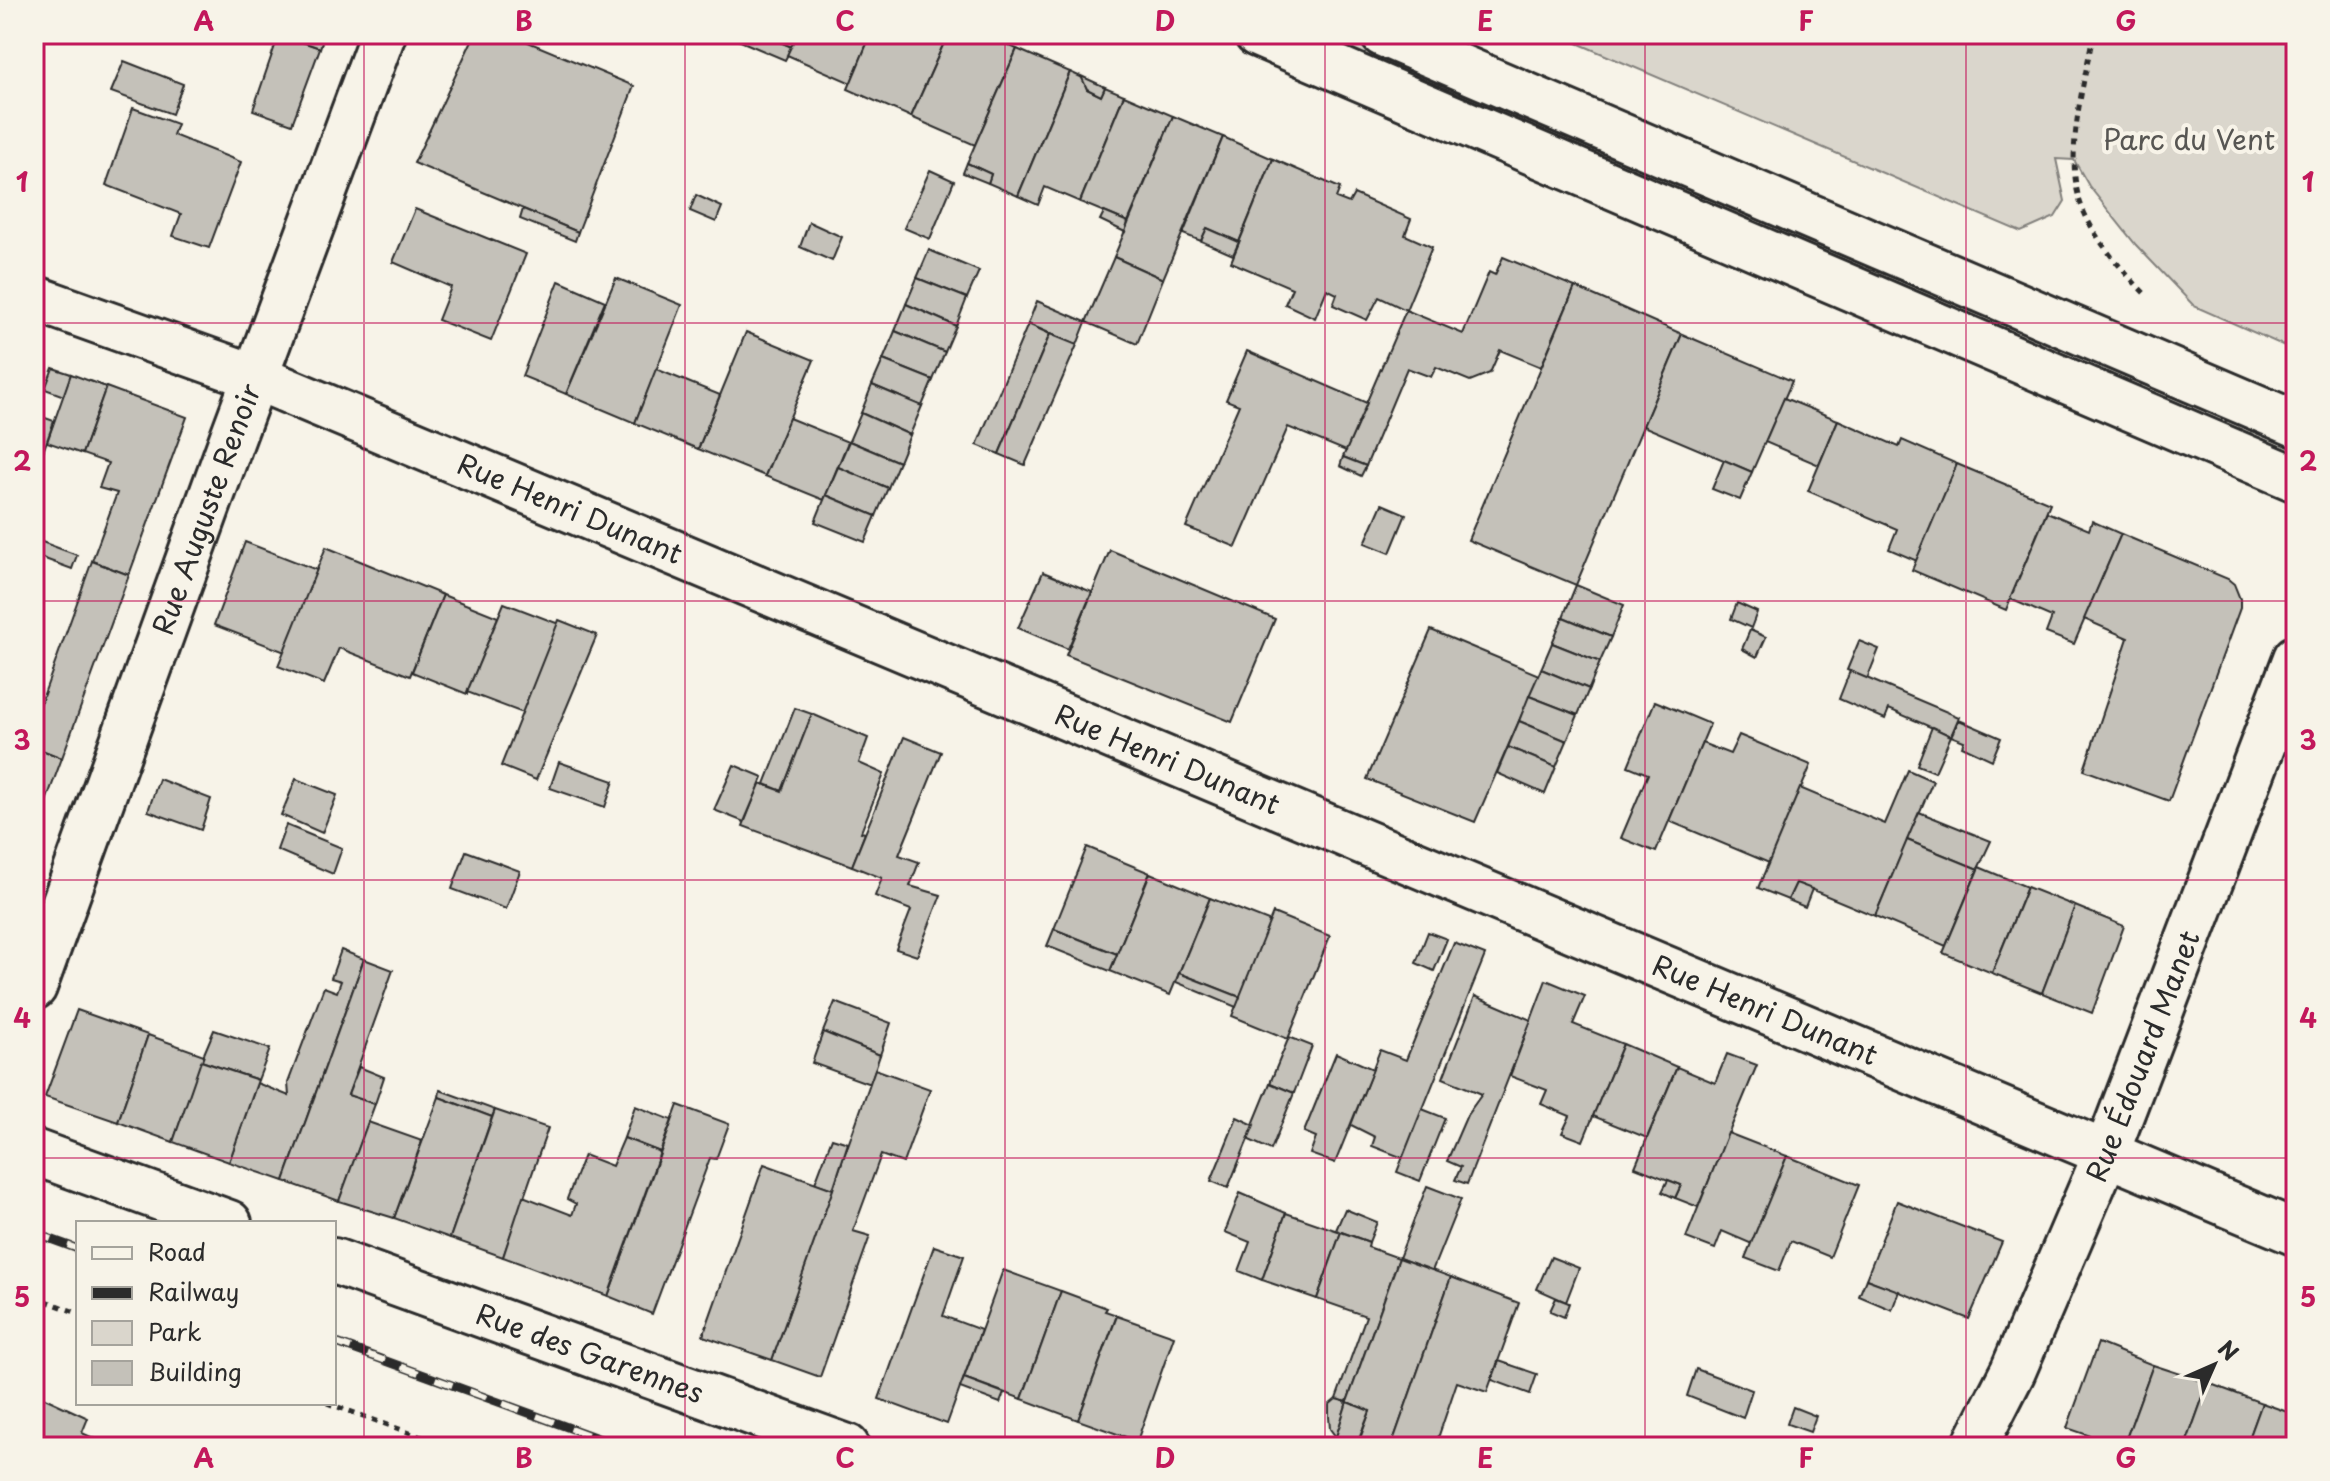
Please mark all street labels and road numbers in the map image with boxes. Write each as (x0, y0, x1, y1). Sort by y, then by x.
street label: Rue Auguste Renoir (140, 377, 271, 640)
street label: Rue Henri Dunant (451, 441, 690, 574)
street label: Rue Henri Dunant (1049, 692, 1287, 825)
street label: Rue Édouard Manet (2074, 924, 2210, 1188)
street label: Rue Henri Dunant (1646, 943, 1885, 1075)
street label: Rue des Garennes (470, 1291, 710, 1413)

